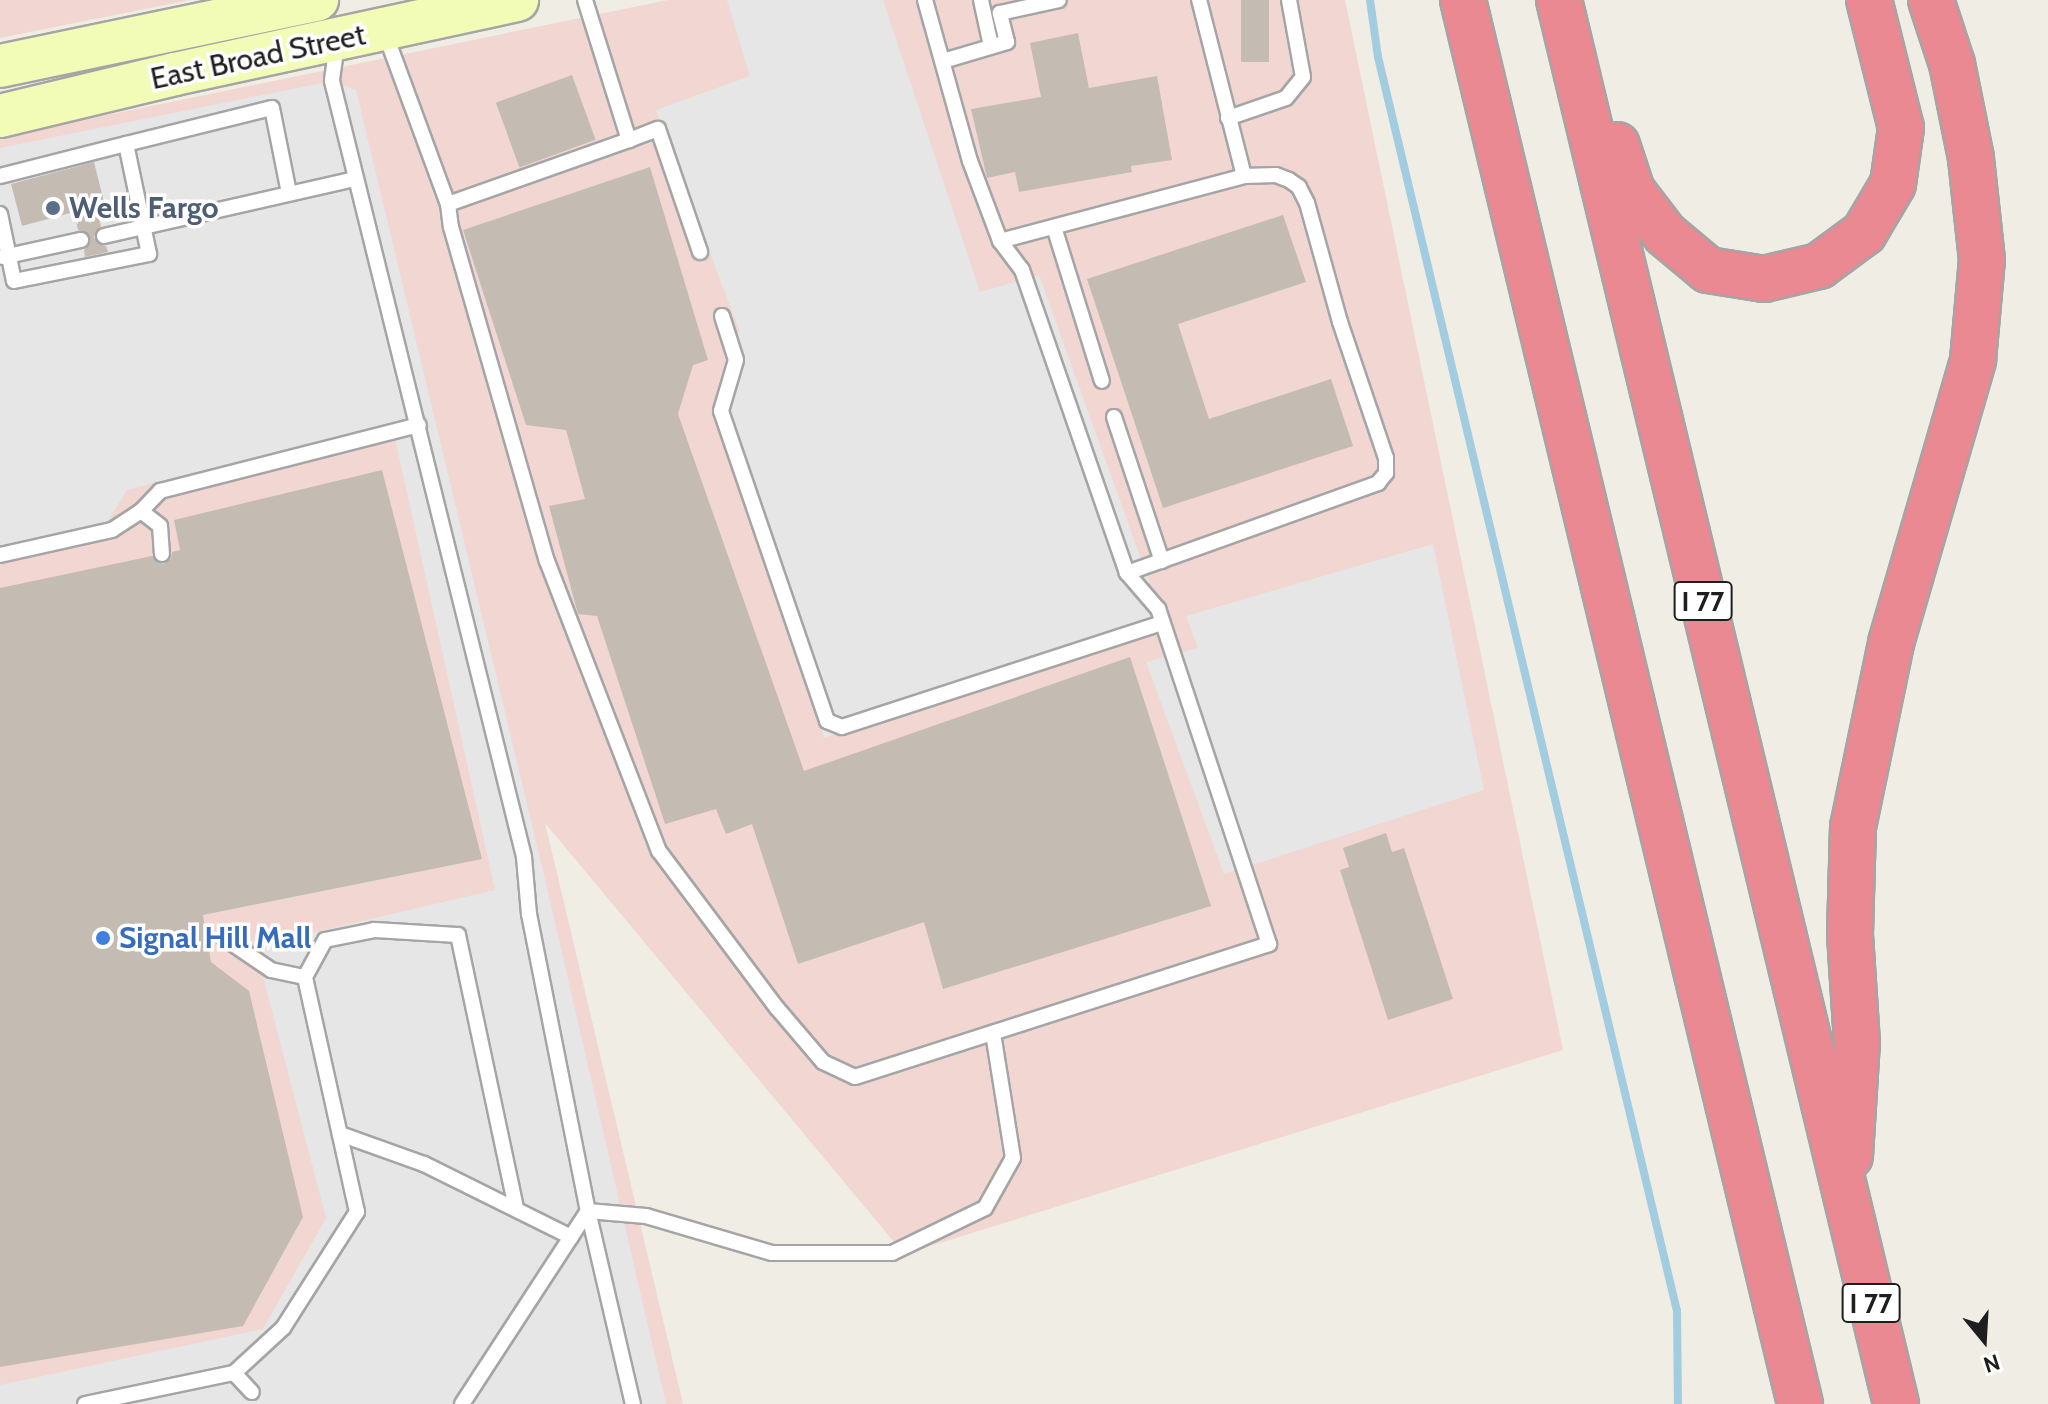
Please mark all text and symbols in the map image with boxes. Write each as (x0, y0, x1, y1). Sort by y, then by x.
street label: East Broad Street (147, 17, 369, 97)
place label: Wells Fargo (69, 190, 219, 226)
marker: Wells Fargo (44, 199, 62, 217)
road number: I 77 (1673, 577, 1733, 625)
place label: Signal Hill Mall (119, 920, 311, 956)
marker: Signal Hill Mall (94, 929, 112, 947)
road number: I 77 (1841, 1279, 1901, 1327)
north arrow (1944, 1300, 2024, 1380)
text: N (1980, 1348, 2003, 1379)

